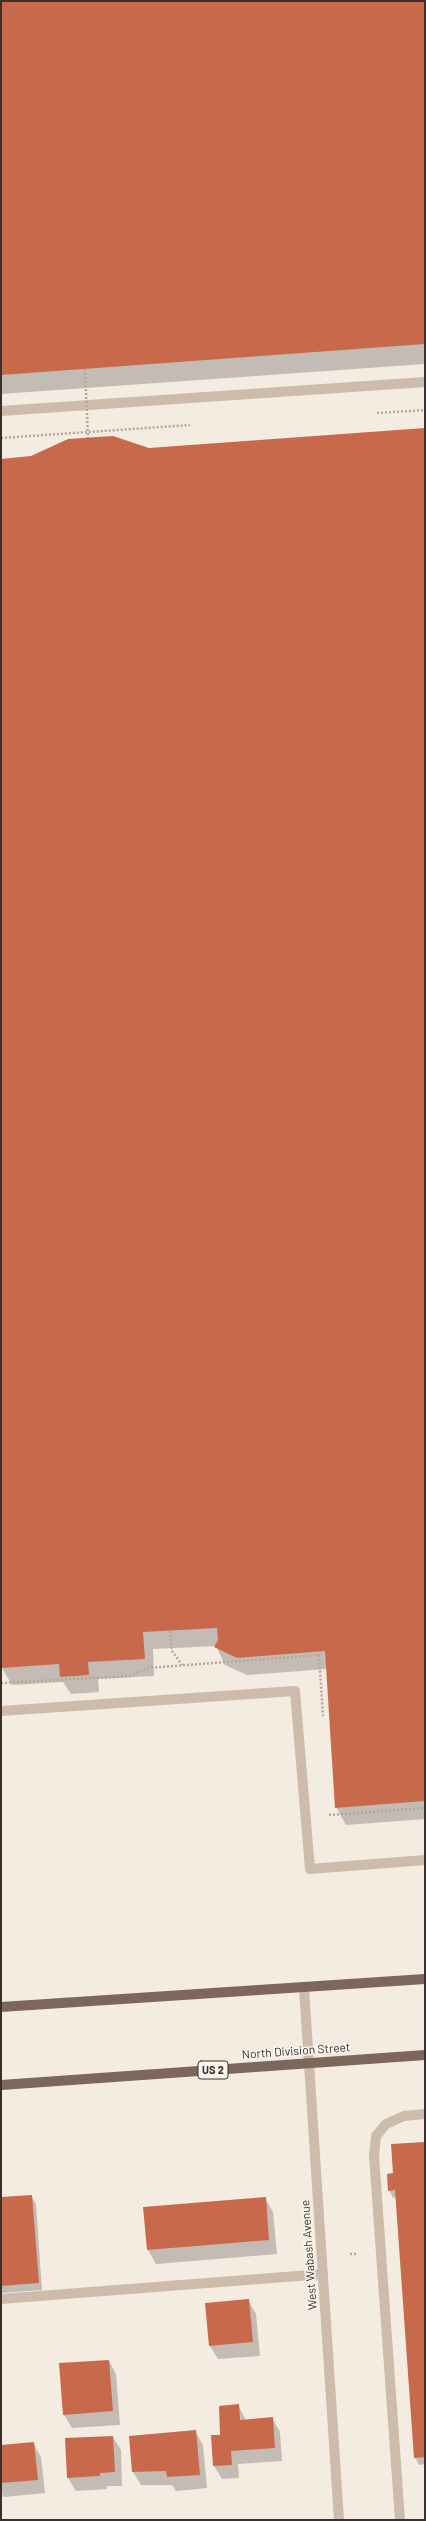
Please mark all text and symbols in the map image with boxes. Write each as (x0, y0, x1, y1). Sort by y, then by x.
street label: North Division Street (241, 2040, 351, 2062)
road number: US 2 (198, 2061, 228, 2079)
street label: West Wabash Avenue (298, 2199, 320, 2311)

